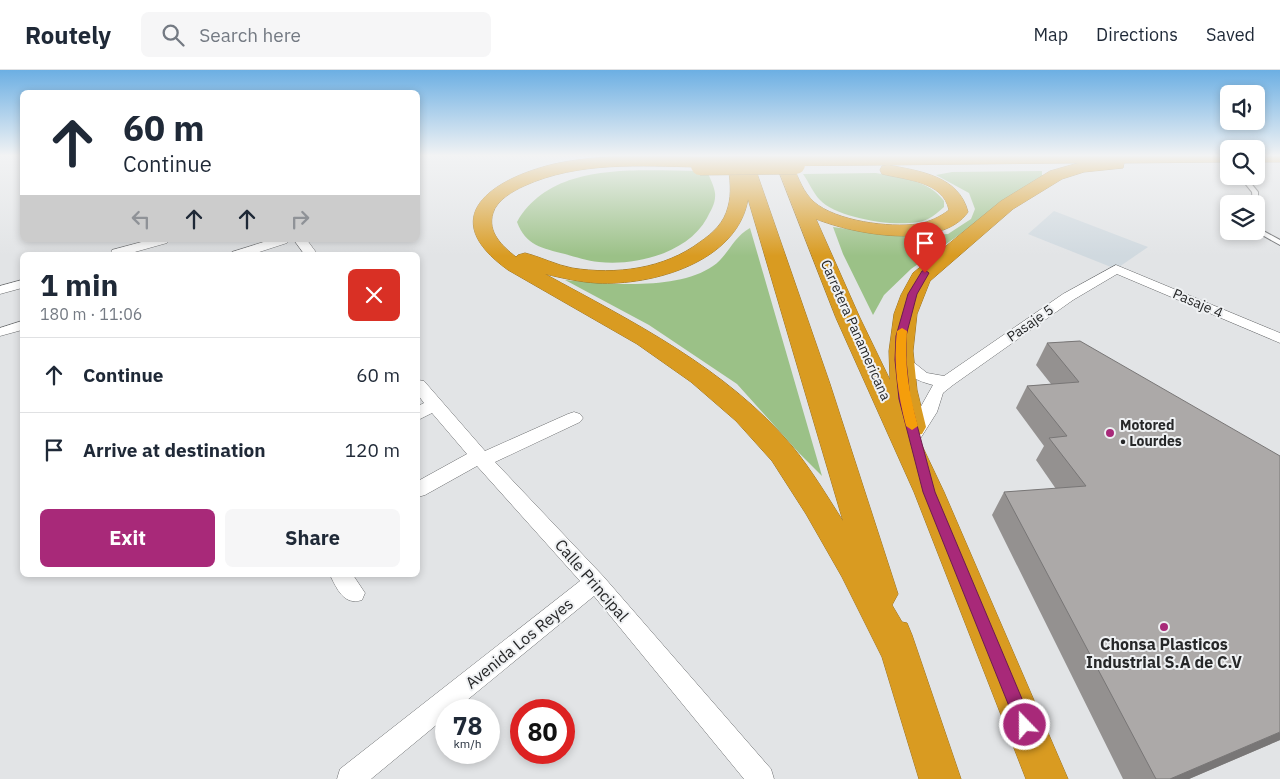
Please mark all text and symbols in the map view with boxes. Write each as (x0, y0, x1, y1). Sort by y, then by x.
search box (141, 12, 491, 57)
text: Routely (25, 19, 111, 51)
icon: search (159, 21, 187, 49)
text: Search here (199, 23, 301, 47)
text: Map (1033, 23, 1068, 46)
text: Directions (1096, 23, 1178, 46)
text: Saved (1206, 23, 1255, 46)
map controls (1220, 85, 1265, 240)
button: sound (1220, 85, 1265, 130)
text: 60 m (123, 105, 205, 151)
icon: ahead (40, 110, 105, 175)
button: search (1220, 140, 1265, 185)
text: Continue (123, 149, 212, 178)
button: layers (1220, 195, 1265, 240)
icon: left (127, 205, 155, 233)
icon: ahead (180, 205, 208, 233)
icon: ahead (233, 205, 261, 233)
icon: right (286, 205, 314, 233)
pin (904, 222, 946, 273)
icon: arrive (911, 229, 939, 257)
street label: Carretera Panamericana (817, 257, 895, 404)
text: 1 min (40, 265, 118, 304)
button: close (348, 269, 400, 321)
street label: Pasaje 4 (1170, 284, 1226, 322)
street label: Pasaje 5 (1003, 300, 1057, 346)
text: 180 m · 11:06 (40, 304, 142, 324)
icon: ahead (40, 361, 68, 389)
text: Continue (83, 363, 163, 387)
text: 60 m (356, 363, 400, 387)
place label: Motored • Lourdes (1120, 416, 1182, 450)
marker: Motored • Lourdes (1104, 427, 1116, 439)
icon: arrive (40, 436, 68, 464)
text: Arrive at destination (83, 438, 266, 462)
text: 120 m (345, 438, 400, 462)
button: Exit (40, 509, 215, 567)
button: Share (225, 509, 400, 567)
street label: Calle Principal (551, 535, 633, 625)
street label: Avenida Los Reyes (461, 593, 577, 693)
marker: Chonsa Plasticos Industrial S.A de C.V (1158, 621, 1170, 633)
place label: Chonsa Plasticos Industrial S.A de C.V (1086, 634, 1243, 672)
position arrow (998, 698, 1050, 750)
speed limit sign: 80 (510, 699, 575, 764)
text: 78 (452, 709, 483, 742)
text: km/h (453, 736, 482, 751)

